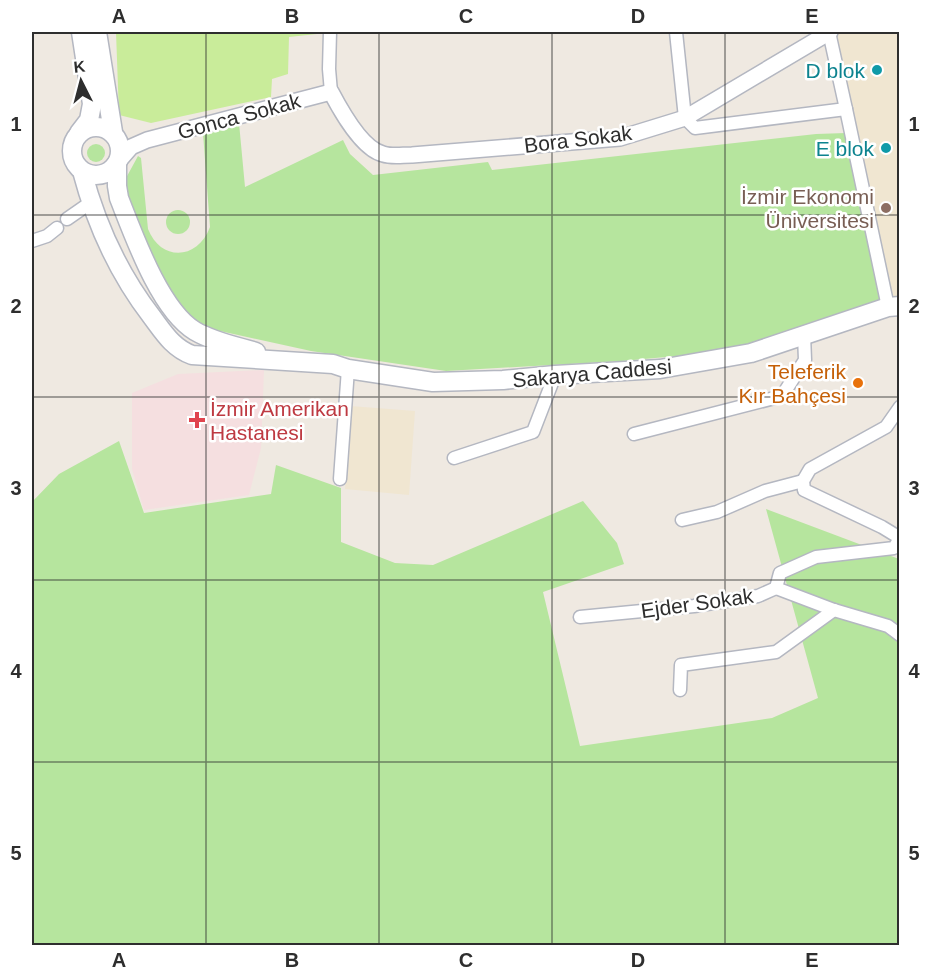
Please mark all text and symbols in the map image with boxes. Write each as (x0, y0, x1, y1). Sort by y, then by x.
text: A (112, 5, 126, 27)
text: B (285, 5, 299, 27)
text: C (459, 5, 473, 27)
text: D (631, 5, 645, 27)
text: E (805, 5, 819, 27)
north arrow (51, 51, 111, 111)
text: K (73, 57, 87, 76)
place label: D blok (805, 59, 865, 82)
marker: D blok (870, 63, 884, 77)
street label: Gonca Sokak (175, 88, 303, 143)
text: 1 (10, 113, 22, 135)
text: 1 (908, 113, 920, 135)
street label: Bora Sokak (523, 121, 634, 157)
place label: E blok (816, 137, 874, 160)
marker: E blok (879, 141, 893, 155)
place label: İzmir Ekonomi Üniversitesi (741, 185, 874, 232)
marker: İzmir Ekonomi Üniversitesi (879, 201, 893, 215)
text: 2 (10, 295, 22, 317)
text: 2 (908, 295, 920, 317)
street label: Sakarya Caddesi (511, 355, 673, 391)
place label: Teleferik Kır Bahçesi (739, 360, 846, 407)
marker: Teleferik Kır Bahçesi (851, 376, 865, 390)
place label: İzmir Amerikan Hastanesi (210, 397, 349, 444)
marker: İzmir Amerikan Hastanesi (188, 411, 206, 429)
text: 3 (10, 477, 22, 499)
text: 3 (908, 477, 920, 499)
street label: Ejder Sokak (639, 584, 755, 622)
text: 4 (10, 660, 22, 682)
text: 4 (908, 660, 920, 682)
text: 5 (10, 842, 22, 864)
text: 5 (908, 842, 920, 864)
text: A (112, 949, 126, 971)
text: B (285, 949, 299, 971)
text: C (459, 949, 473, 971)
text: D (631, 949, 645, 971)
text: E (805, 949, 819, 971)

